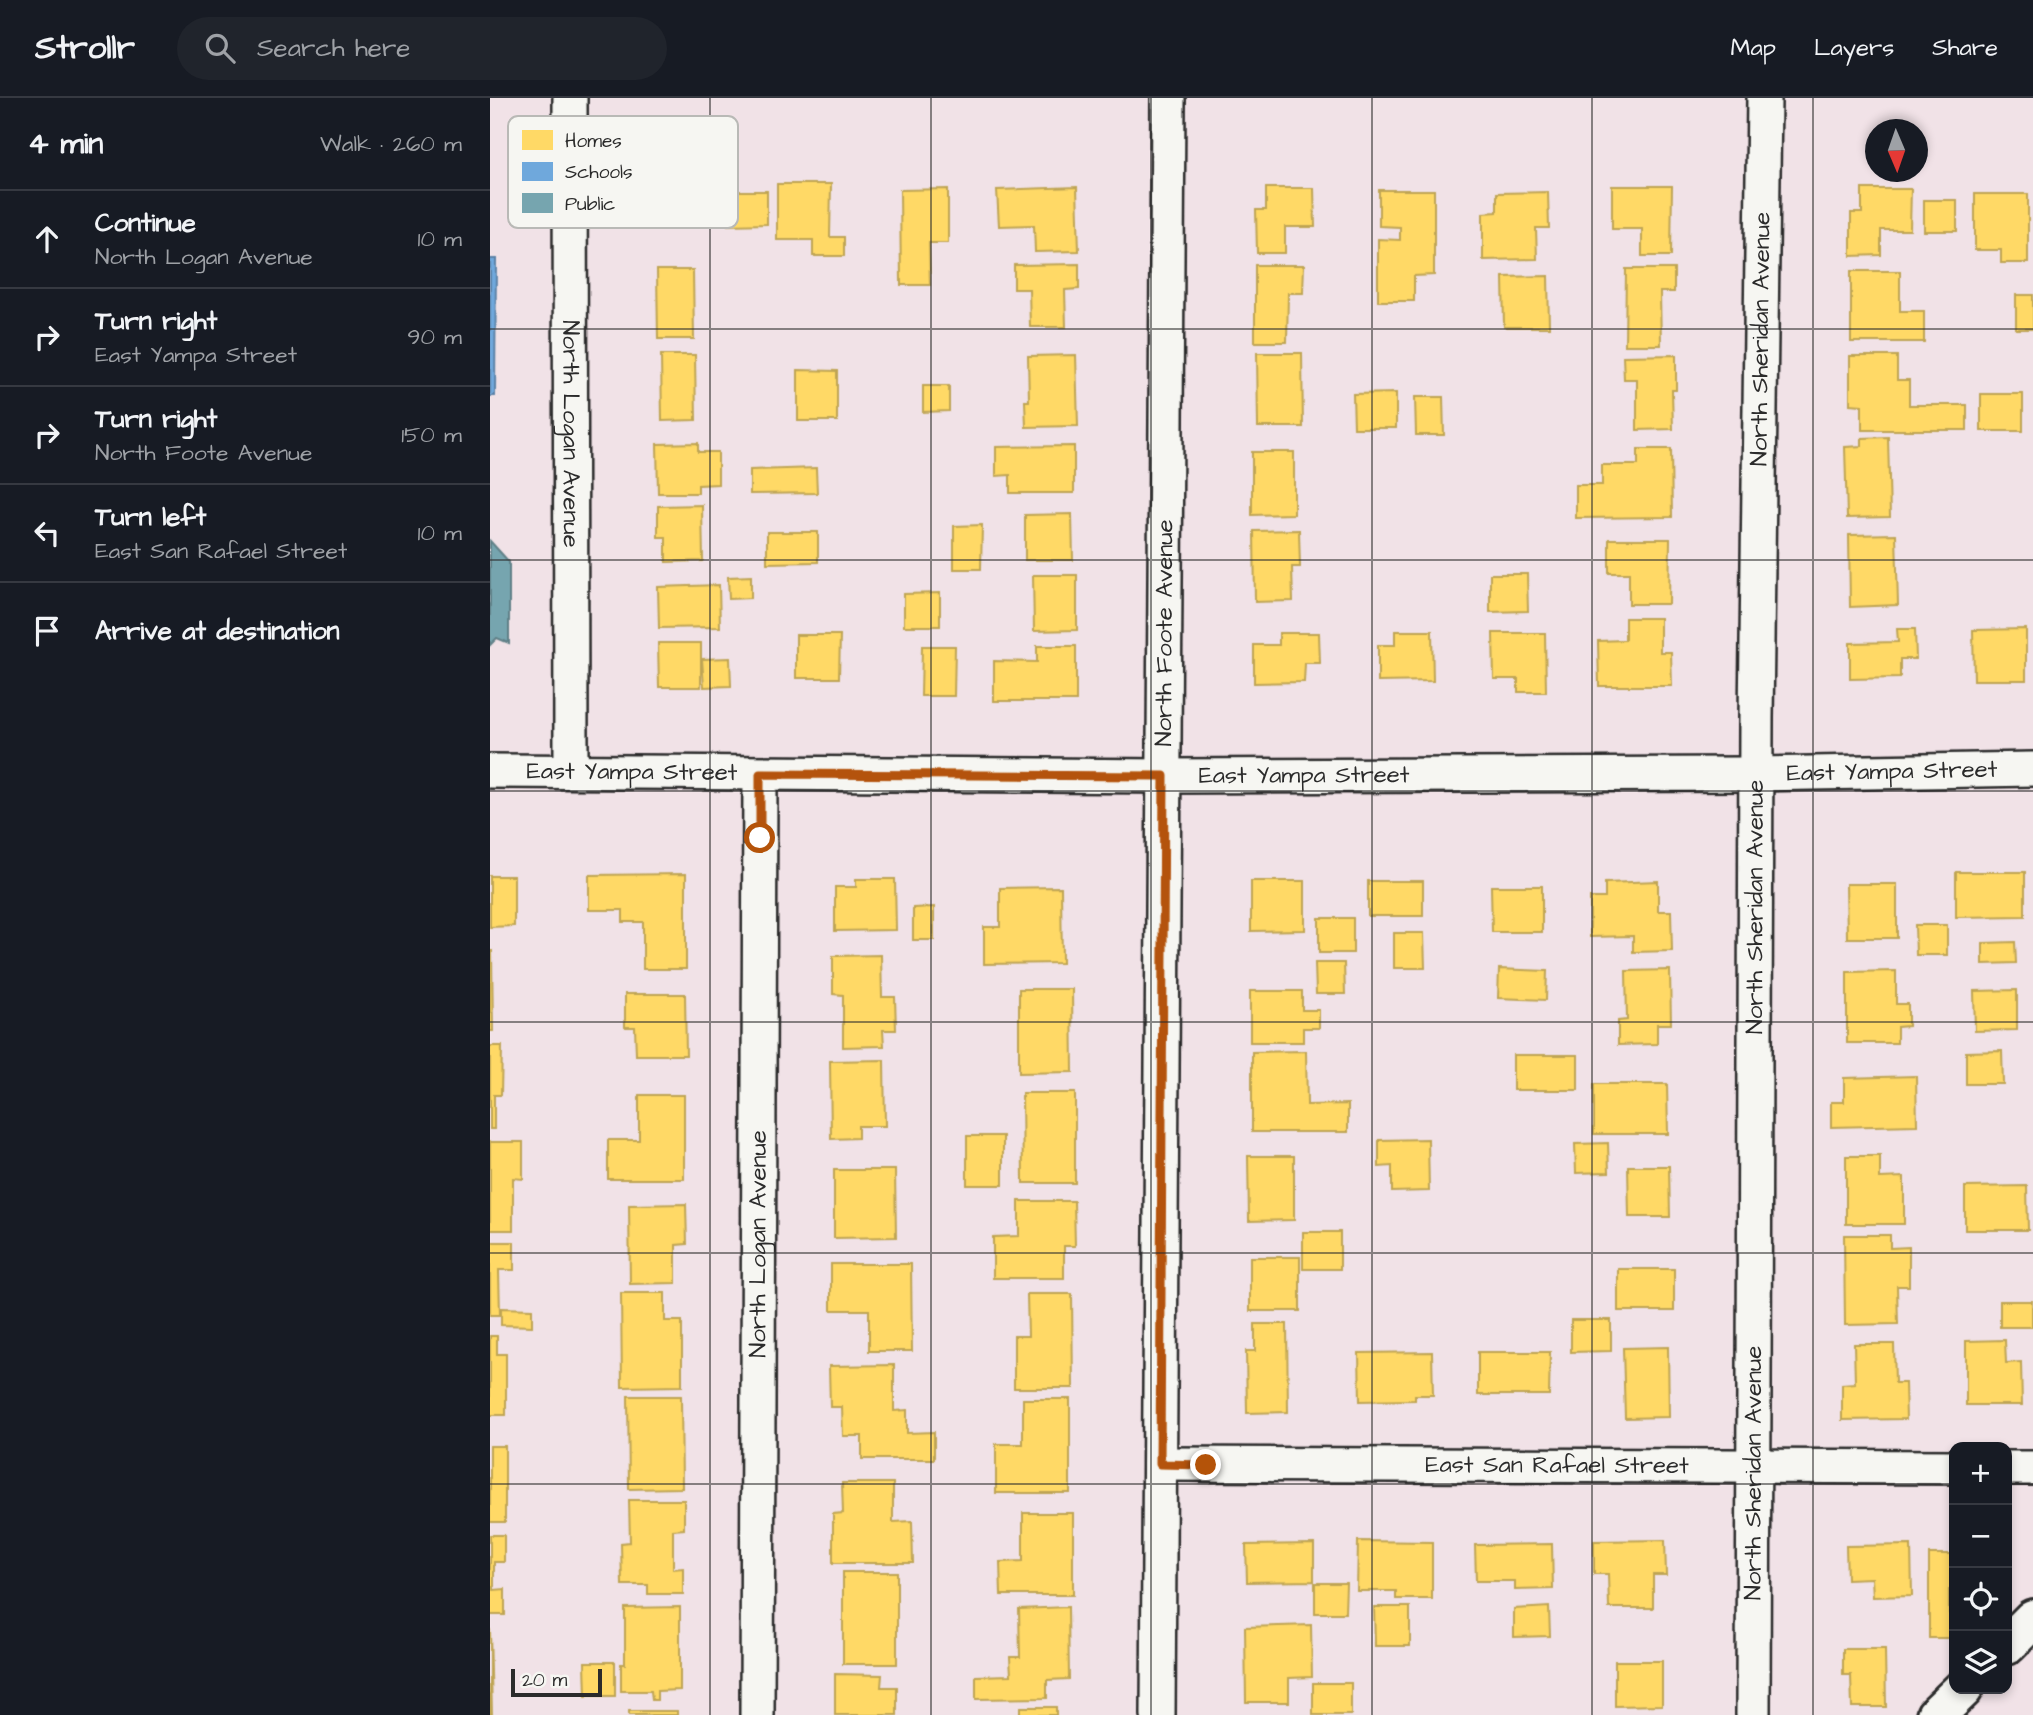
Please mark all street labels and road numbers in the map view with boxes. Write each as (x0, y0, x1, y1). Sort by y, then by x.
street label: North Sheridan Avenue (1742, 212, 1780, 466)
street label: North Logan Avenue (552, 320, 588, 548)
street label: North Foote Avenue (1147, 519, 1182, 747)
street label: East Yampa Street (1786, 753, 1998, 790)
street label: East Yampa Street (526, 754, 738, 790)
street label: East Yampa Street (1199, 758, 1410, 793)
street label: North Sheridan Avenue (1738, 780, 1773, 1034)
street label: North Logan Avenue (741, 1130, 777, 1358)
street label: North Sheridan Avenue (1736, 1346, 1771, 1600)
street label: East San Rafael Street (1425, 1448, 1689, 1483)

